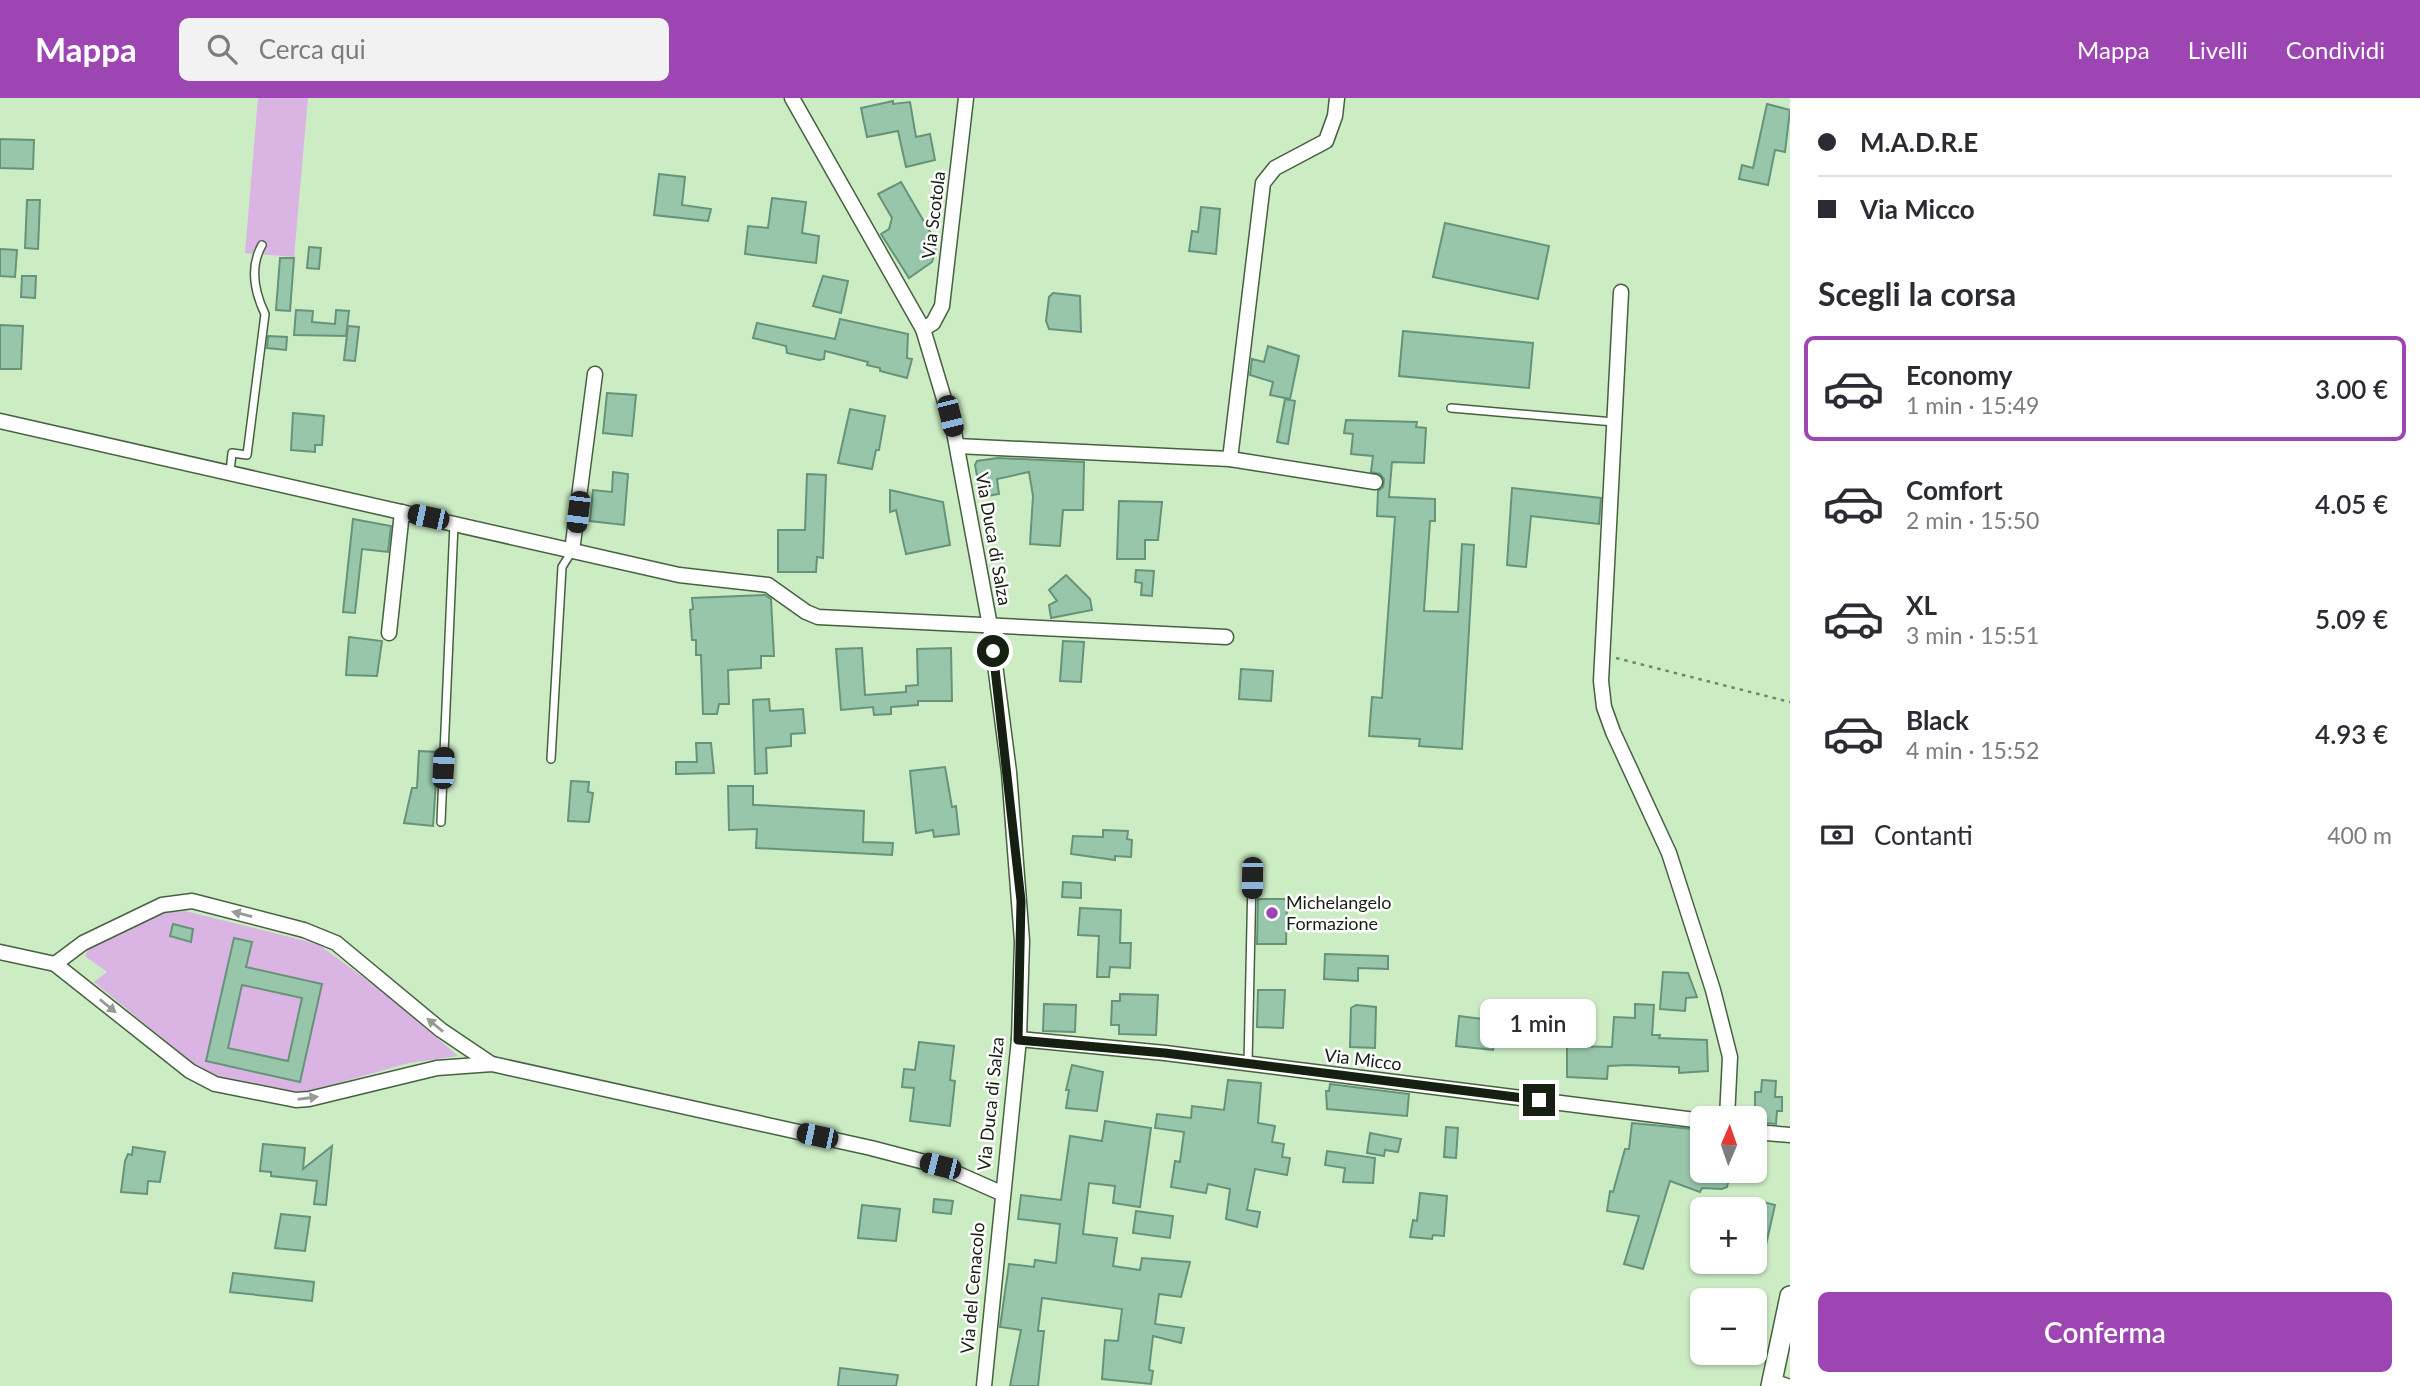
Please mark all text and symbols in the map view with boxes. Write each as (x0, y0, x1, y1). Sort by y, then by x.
search box (179, 18, 669, 81)
text: Mappa (35, 29, 137, 69)
icon: search (203, 30, 241, 68)
text: Cerca qui (259, 33, 366, 65)
text: Mappa (2077, 35, 2150, 64)
text: Livelli (2188, 35, 2248, 64)
text: Condividi (2286, 35, 2385, 64)
text: M.A.D.R.E (1860, 126, 1978, 158)
street label: Via Scotola (917, 170, 949, 260)
text: Via Micco (1860, 193, 1975, 225)
text: Scegli la corsa (1818, 274, 2016, 313)
icon: car (1822, 357, 1885, 420)
text: Economy (1906, 359, 2012, 391)
text: 3.00 € (2315, 373, 2388, 405)
text: 1 min · 15:49 (1906, 391, 2039, 419)
car (935, 393, 966, 439)
street label: Via Duca di Salza (971, 471, 1017, 607)
icon: car (1822, 472, 1885, 535)
text: Comfort (1906, 474, 2003, 506)
text: 4.05 € (2315, 488, 2388, 520)
car (566, 490, 591, 534)
car (406, 502, 451, 532)
text: 2 min · 15:50 (1906, 506, 2039, 534)
icon: car (1822, 587, 1885, 650)
text: XL (1906, 589, 1937, 621)
text: 5.09 € (2315, 603, 2388, 635)
text: 3 min · 15:51 (1906, 621, 2039, 649)
route start (977, 635, 1009, 667)
icon: car (1822, 702, 1885, 765)
text: Black (1906, 704, 1969, 736)
text: 4.93 € (2315, 718, 2388, 750)
text: 4 min · 15:52 (1906, 736, 2039, 764)
car (432, 746, 455, 790)
icon: cash (1818, 816, 1856, 854)
text: Contanti (1874, 819, 1973, 851)
text: 400 m (2327, 821, 2392, 849)
car (1242, 857, 1263, 899)
place label: Michelangelo Formazione (1286, 891, 1391, 934)
marker: Michelangelo Formazione (1264, 905, 1280, 921)
one-way arrow (231, 908, 253, 919)
one-way arrow (100, 998, 117, 1013)
callout: 1 min (1481, 998, 1597, 1048)
text: 1 min (1510, 1009, 1566, 1037)
one-way arrow (427, 1018, 444, 1033)
street label: Via Duca di Salza (972, 1036, 1008, 1172)
street label: Via Micco (1323, 1043, 1403, 1075)
route end (1523, 1084, 1555, 1116)
one-way arrow (297, 1092, 319, 1103)
north arrow (1690, 1106, 1768, 1183)
map controls (1690, 1106, 1767, 1365)
car (795, 1121, 840, 1151)
car (918, 1151, 963, 1181)
button: + (1690, 1197, 1767, 1274)
street label: Via del Cenacolo (955, 1221, 989, 1355)
button: − (1690, 1288, 1767, 1365)
button: Conferma (1818, 1292, 2392, 1372)

